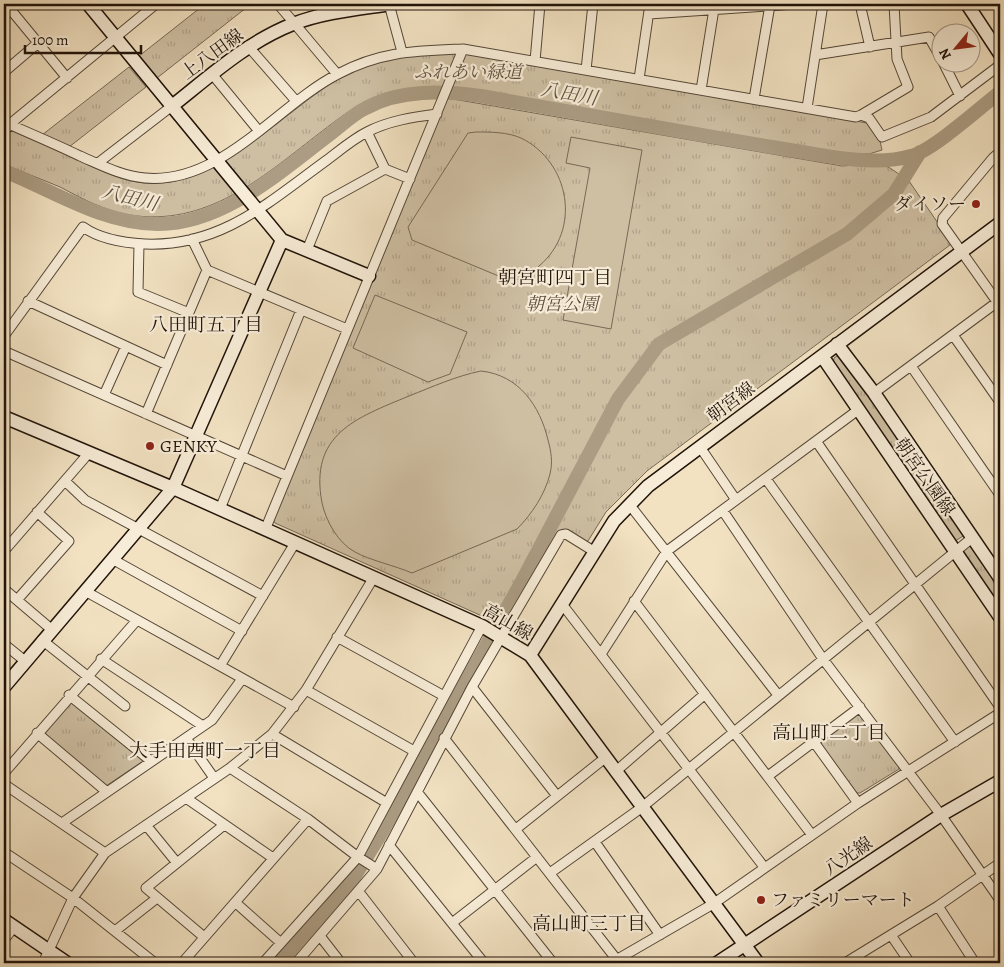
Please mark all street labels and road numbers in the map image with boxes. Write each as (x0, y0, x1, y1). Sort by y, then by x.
street label: 上八田線 (176, 23, 248, 85)
street label: 朝宮線 (702, 376, 760, 428)
street label: 朝宮公園線 (889, 433, 961, 521)
street label: 高山線 (479, 598, 537, 646)
street label: 八光線 (819, 831, 877, 881)

